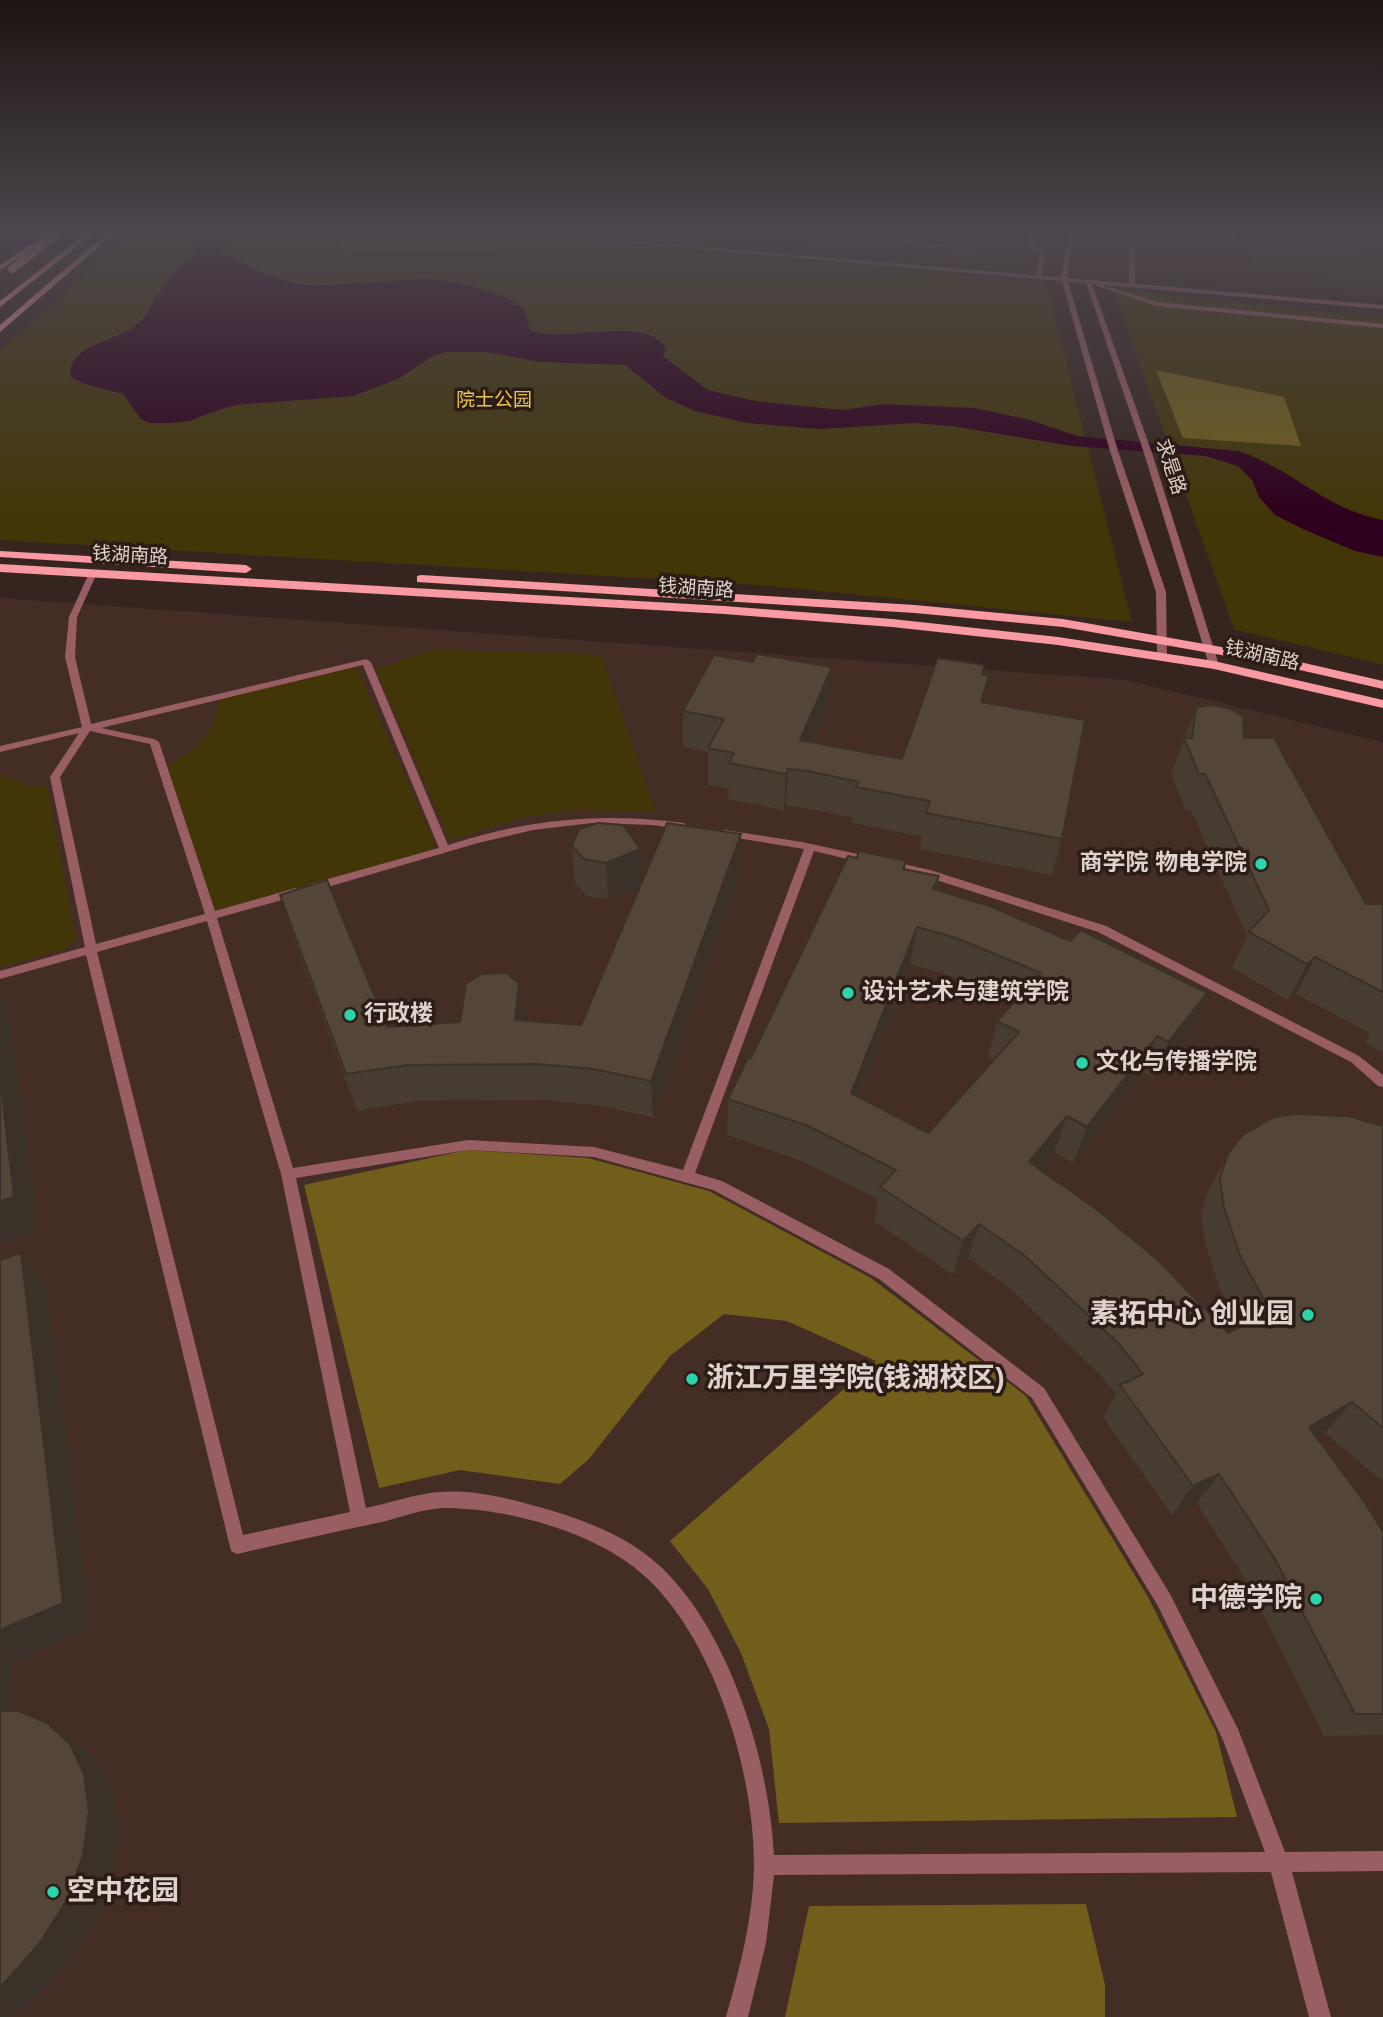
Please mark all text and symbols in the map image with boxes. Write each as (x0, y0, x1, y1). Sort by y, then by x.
park label: 院士公园 (456, 390, 532, 412)
street label: 求是路 (1150, 436, 1190, 498)
street label: 钱湖南路 (91, 543, 169, 569)
street label: 钱湖南路 (657, 575, 735, 603)
street label: 钱湖南路 (1222, 636, 1302, 676)
place label: 商学院 物电学院 (1080, 850, 1247, 878)
marker: 商学院 物电学院 (1253, 856, 1269, 872)
place label: 设计艺术与建筑学院 (862, 979, 1069, 1007)
marker: 设计艺术与建筑学院 (840, 985, 856, 1001)
place label: 行政楼 (364, 1001, 433, 1029)
marker: 行政楼 (342, 1007, 358, 1023)
place label: 文化与传播学院 (1096, 1049, 1257, 1077)
marker: 文化与传播学院 (1074, 1055, 1090, 1071)
place label: 素拓中心 创业园 (1090, 1298, 1294, 1332)
marker: 素拓中心 创业园 (1300, 1307, 1316, 1323)
place label: 浙江万里学院(钱湖校区) (706, 1362, 1005, 1396)
marker: 浙江万里学院(钱湖校区) (684, 1371, 700, 1387)
place label: 中德学院 (1190, 1582, 1302, 1616)
marker: 中德学院 (1308, 1591, 1324, 1607)
place label: 空中花园 (67, 1875, 179, 1909)
marker: 空中花园 (45, 1884, 61, 1900)

